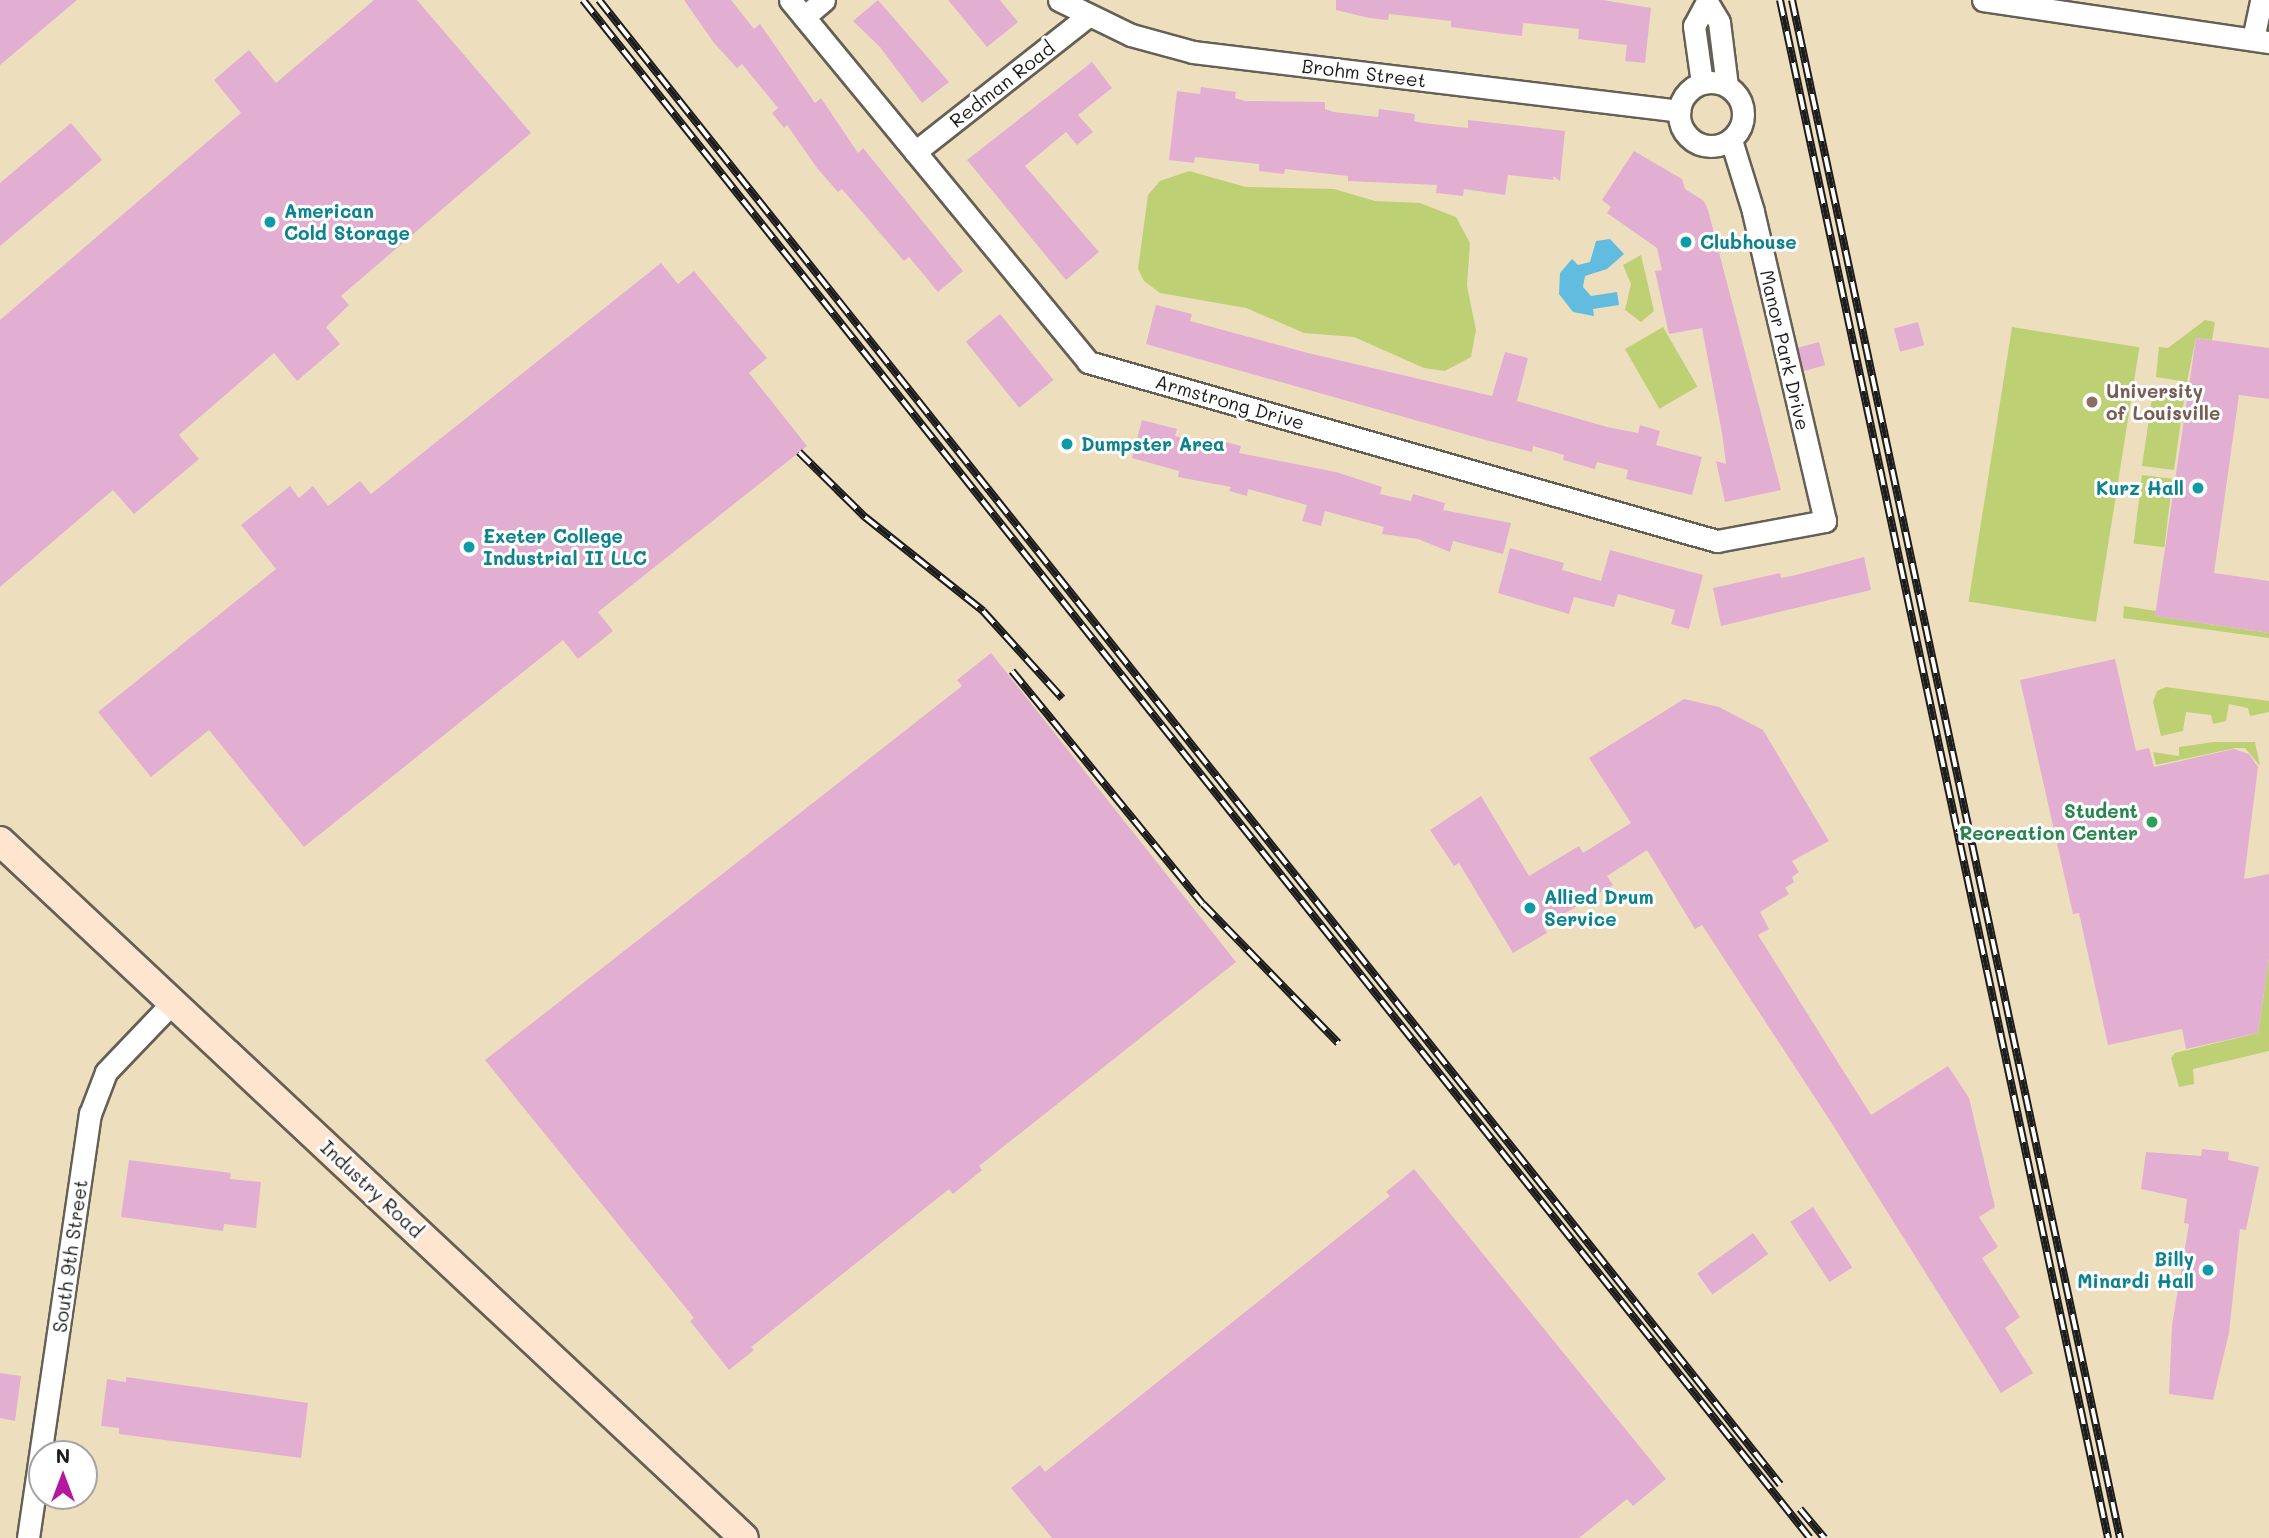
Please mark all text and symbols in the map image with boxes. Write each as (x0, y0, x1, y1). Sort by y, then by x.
street label: Redman Road (945, 36, 1059, 132)
street label: Brohm Street (1301, 54, 1427, 92)
place label: American Cold Storage (284, 200, 410, 244)
marker: American Cold Storage (262, 214, 278, 230)
place label: Clubhouse (1700, 231, 1797, 253)
marker: Clubhouse (1678, 234, 1694, 250)
street label: Manor Park Drive (1755, 268, 1815, 432)
street label: Armstrong Drive (1153, 370, 1307, 434)
place label: University of Louisville (2106, 380, 2220, 424)
marker: University of Louisville (2084, 394, 2100, 410)
place label: Dumpster Area (1081, 433, 1225, 455)
marker: Dumpster Area (1059, 436, 1075, 452)
place label: Kurz Hall (2096, 477, 2184, 499)
marker: Kurz Hall (2190, 480, 2206, 496)
place label: Exeter College Industrial II LLC (483, 525, 647, 569)
marker: Exeter College Industrial II LLC (461, 539, 477, 555)
place label: Student Recreation Center (1959, 800, 2138, 844)
marker: Student Recreation Center (2144, 814, 2160, 830)
place label: Allied Drum Service (1544, 886, 1654, 930)
marker: Allied Drum Service (1522, 900, 1538, 916)
street label: Industry Road (316, 1136, 428, 1242)
street label: South 9th Street (48, 1178, 92, 1334)
place label: Billy Minardi Hall (2077, 1248, 2194, 1292)
marker: Billy Minardi Hall (2200, 1262, 2216, 1278)
north arrow (28, 1440, 98, 1510)
text: N (56, 1443, 70, 1468)

